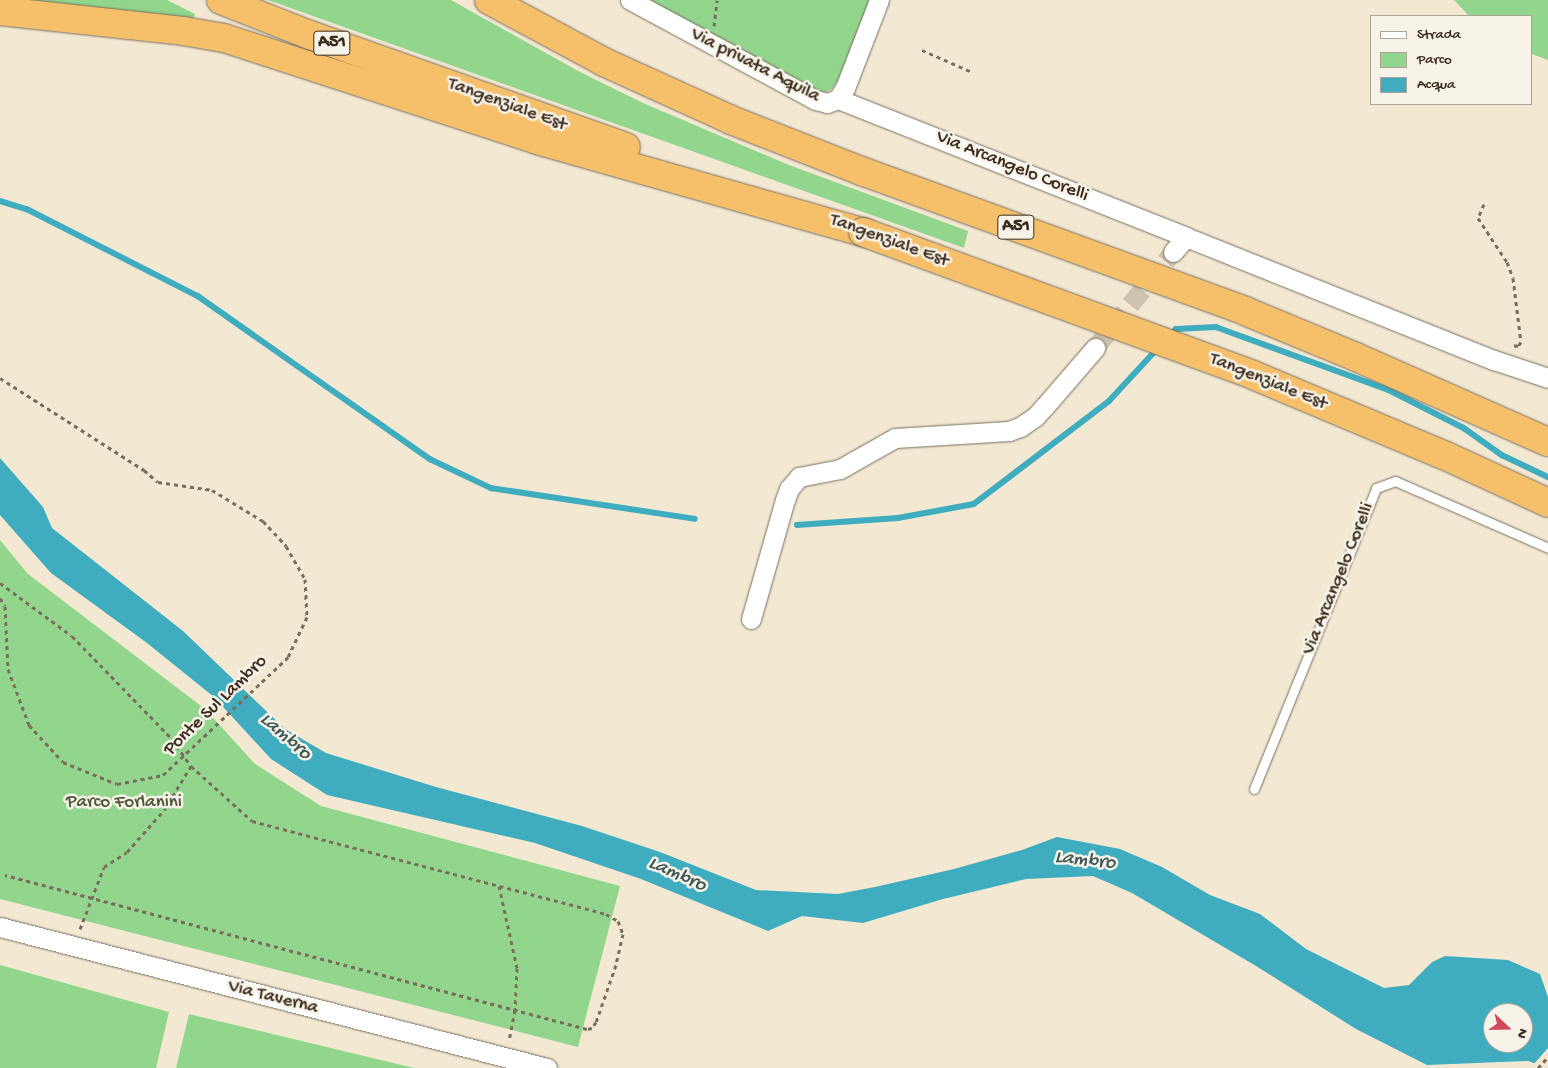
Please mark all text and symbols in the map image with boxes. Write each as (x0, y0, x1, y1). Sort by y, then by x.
legend (1370, 15, 1533, 105)
street label: Via privata Aquila (687, 24, 823, 108)
text: Strada (1417, 26, 1461, 44)
road number: A51 (313, 28, 351, 58)
text: Parco (1417, 51, 1452, 69)
street label: Tangenziale Est (445, 73, 569, 137)
text: Acqua (1417, 76, 1455, 94)
street label: Via Arcangelo Corelli (933, 126, 1091, 208)
street label: Tangenziale Est (827, 209, 951, 273)
road number: A51 (997, 212, 1035, 242)
street label: Tangenziale Est (1206, 348, 1330, 416)
street label: Via Arcangelo Corelli (1298, 500, 1380, 658)
street label: Ponte Sul Lambro (159, 651, 273, 761)
water label: Lambro (254, 708, 316, 766)
park label: Parco Forlanini (66, 792, 182, 814)
water label: Lambro (1054, 846, 1116, 876)
water label: Lambro (644, 852, 710, 898)
street label: Via Taverna (226, 976, 320, 1020)
north arrow (1483, 1003, 1533, 1053)
text: N (1512, 1026, 1531, 1041)

